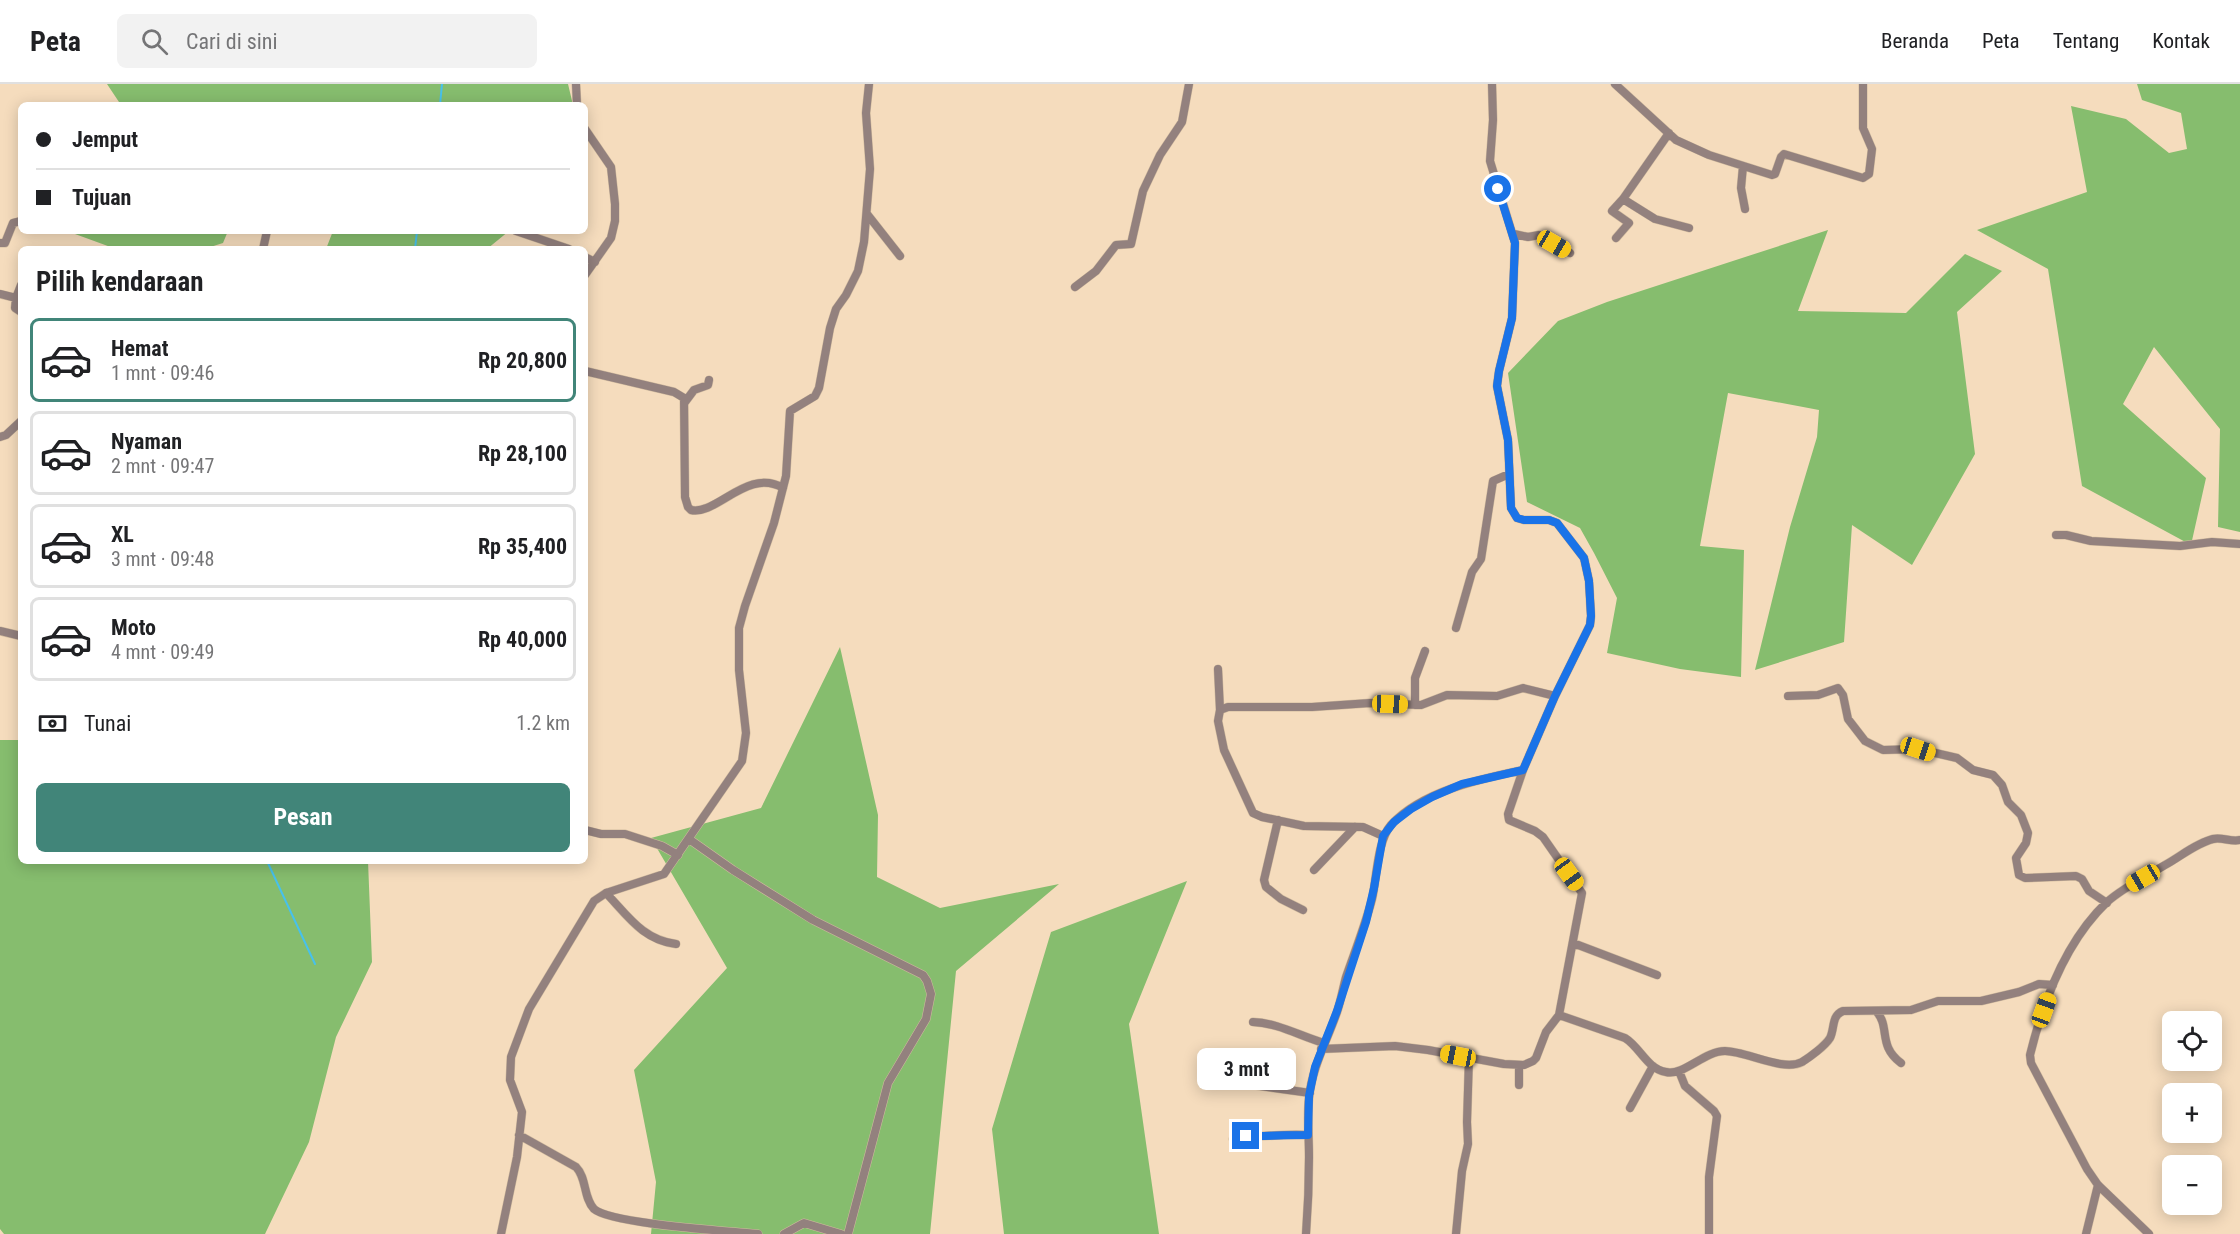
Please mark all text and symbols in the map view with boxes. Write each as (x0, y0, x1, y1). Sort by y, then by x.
search box (117, 14, 537, 68)
text: Peta (30, 25, 81, 58)
icon: search (138, 25, 171, 58)
text: Cari di sini (186, 29, 278, 54)
text: Beranda (1881, 29, 1949, 53)
text: Peta (1982, 29, 2020, 53)
text: Tentang (2053, 29, 2119, 53)
text: Kontak (2152, 29, 2210, 53)
text: Jemput (72, 127, 138, 152)
route start (1484, 175, 1511, 202)
text: Tujuan (72, 185, 131, 210)
car (1534, 227, 1574, 261)
text: Pilih kendaraan (36, 266, 204, 298)
icon: car (39, 333, 93, 387)
text: Hemat (111, 336, 168, 361)
text: Rp 20,800 (478, 348, 567, 373)
text: 1 mnt · 09:46 (111, 361, 214, 385)
icon: car (39, 426, 93, 480)
text: Nyaman (111, 429, 182, 454)
text: Rp 28,100 (478, 441, 567, 466)
text: 2 mnt · 09:47 (111, 454, 214, 478)
icon: car (39, 519, 93, 573)
text: XL (111, 522, 134, 547)
text: Rp 35,400 (478, 534, 567, 559)
text: 3 mnt · 09:48 (111, 547, 214, 571)
icon: car (39, 612, 93, 666)
text: Moto (111, 615, 156, 640)
text: Rp 40,000 (478, 627, 567, 652)
text: 4 mnt · 09:49 (111, 640, 214, 664)
car (1372, 694, 1408, 714)
icon: cash (36, 707, 69, 740)
text: Tunai (84, 711, 131, 736)
text: 1.2 km (516, 711, 570, 735)
car (1898, 735, 1938, 763)
button: Pesan (36, 783, 570, 852)
car (1551, 854, 1587, 894)
car (2123, 861, 2163, 895)
car (2029, 990, 2059, 1030)
map controls (2162, 1011, 2222, 1215)
button: locate (2162, 1011, 2222, 1071)
car (1439, 1044, 1477, 1068)
callout: 3 mnt (1196, 1049, 1296, 1091)
text: 3 mnt (1224, 1057, 1269, 1081)
button: + (2162, 1083, 2222, 1143)
route end (1232, 1122, 1259, 1149)
button: − (2162, 1155, 2222, 1215)

